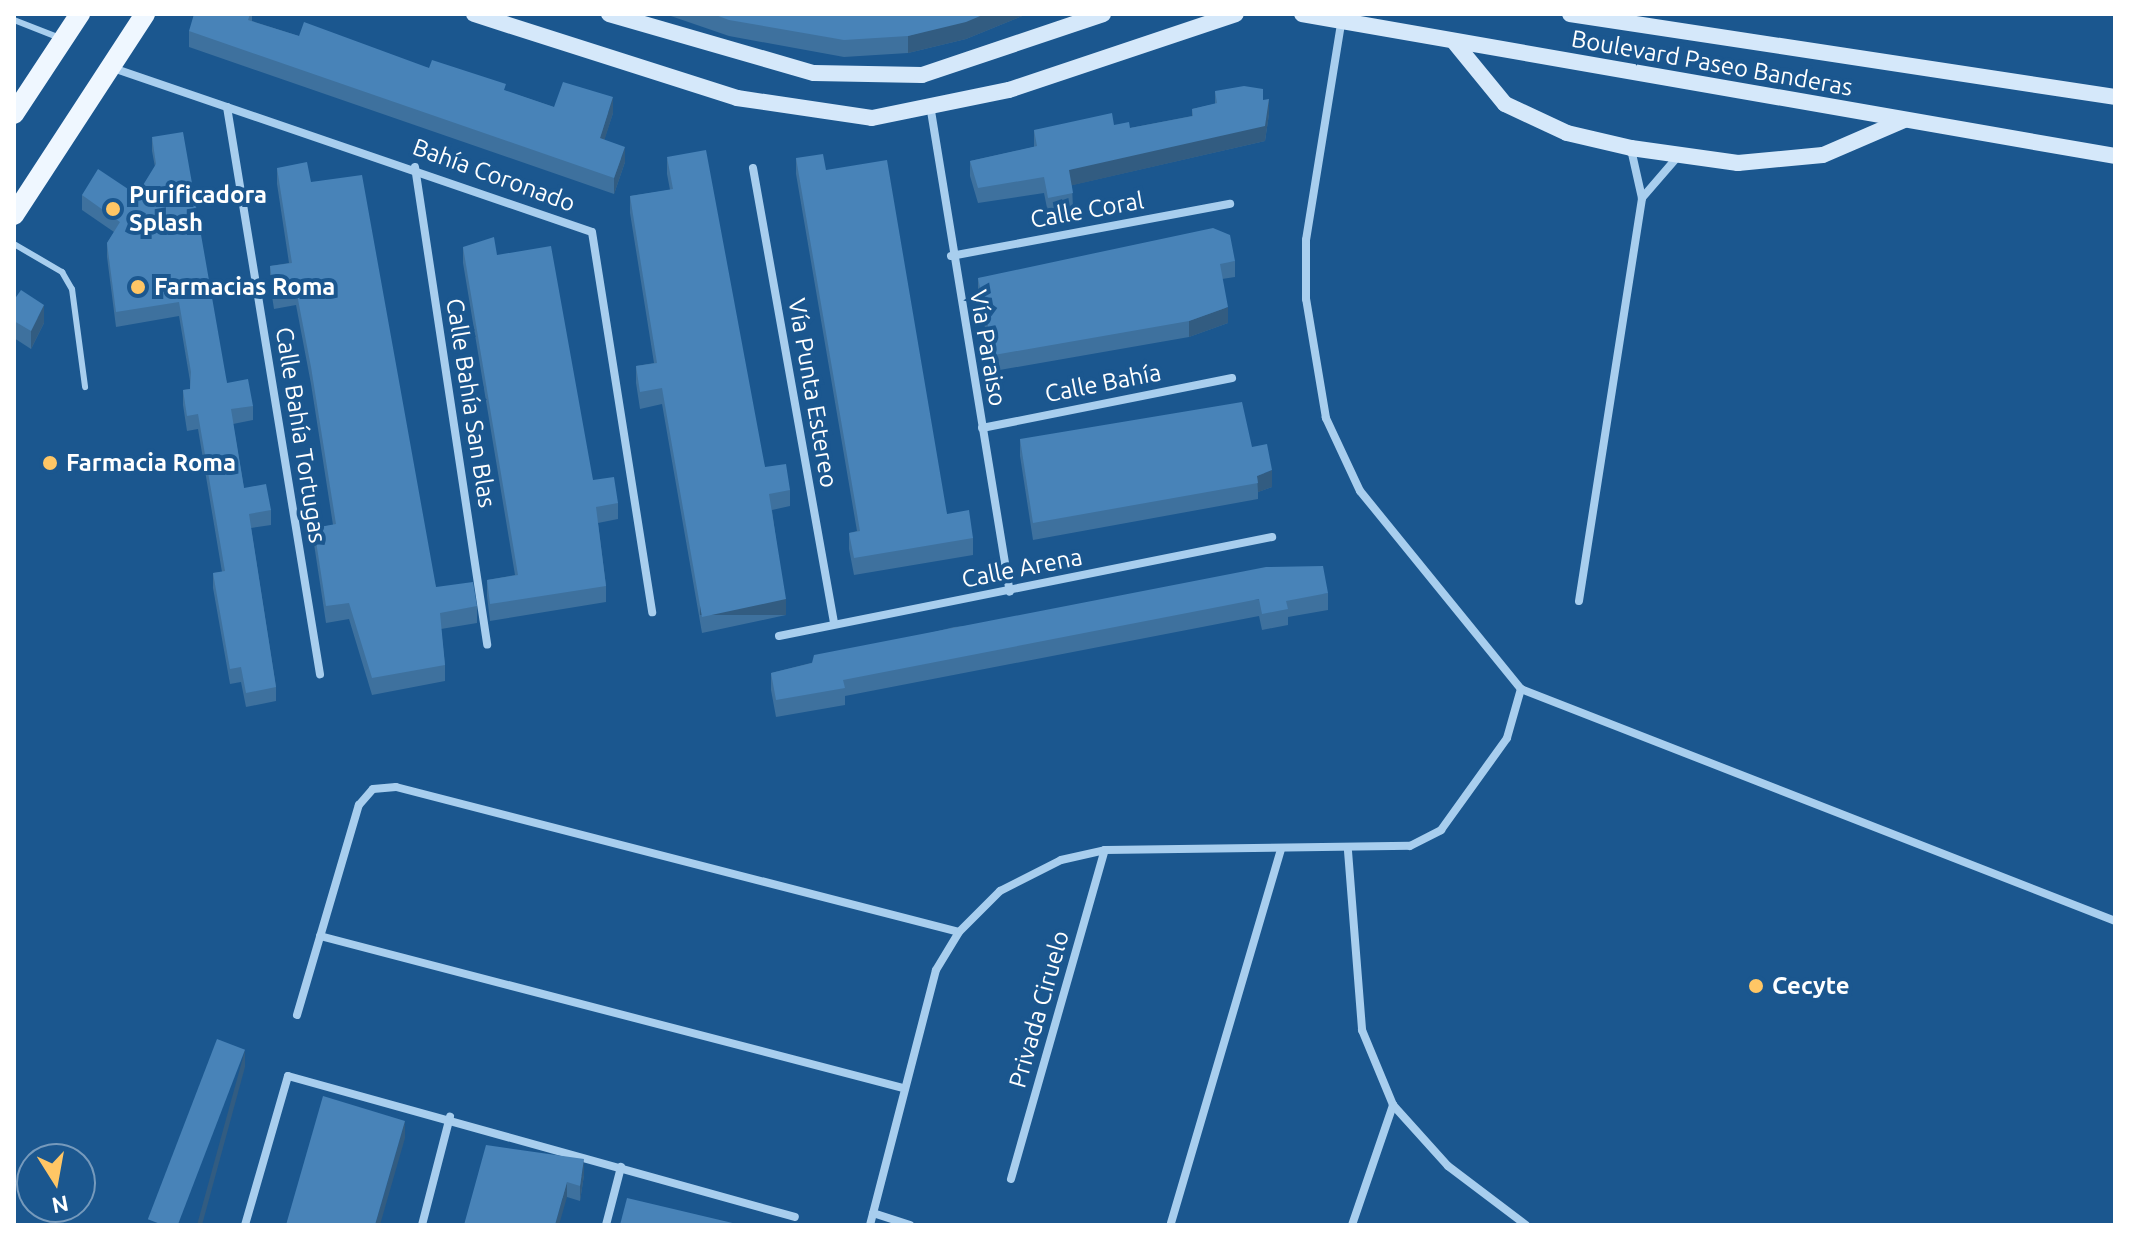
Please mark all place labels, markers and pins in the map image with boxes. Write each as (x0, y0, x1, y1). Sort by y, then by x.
place label: Purificadora Splash (129, 181, 267, 237)
marker: Purificadora Splash (104, 200, 122, 218)
place label: Farmacias Roma (154, 273, 335, 301)
marker: Farmacias Roma (129, 278, 147, 296)
place label: Farmacia Roma (66, 449, 236, 477)
marker: Farmacia Roma (41, 454, 59, 472)
place label: Cecyte (1772, 972, 1849, 1000)
marker: Cecyte (1747, 977, 1765, 995)

